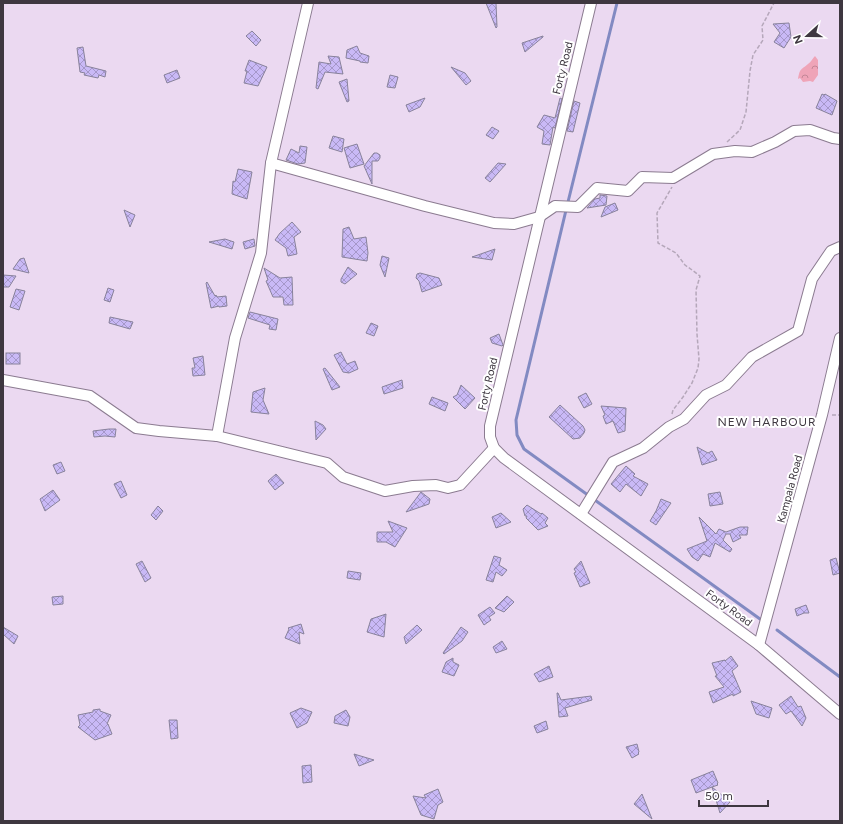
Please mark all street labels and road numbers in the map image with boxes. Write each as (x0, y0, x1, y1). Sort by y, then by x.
street label: Forty Road (550, 40, 576, 96)
street label: Forty Road (476, 356, 500, 412)
street label: Kampala Road (775, 454, 805, 524)
street label: Forty Road (703, 587, 755, 629)

